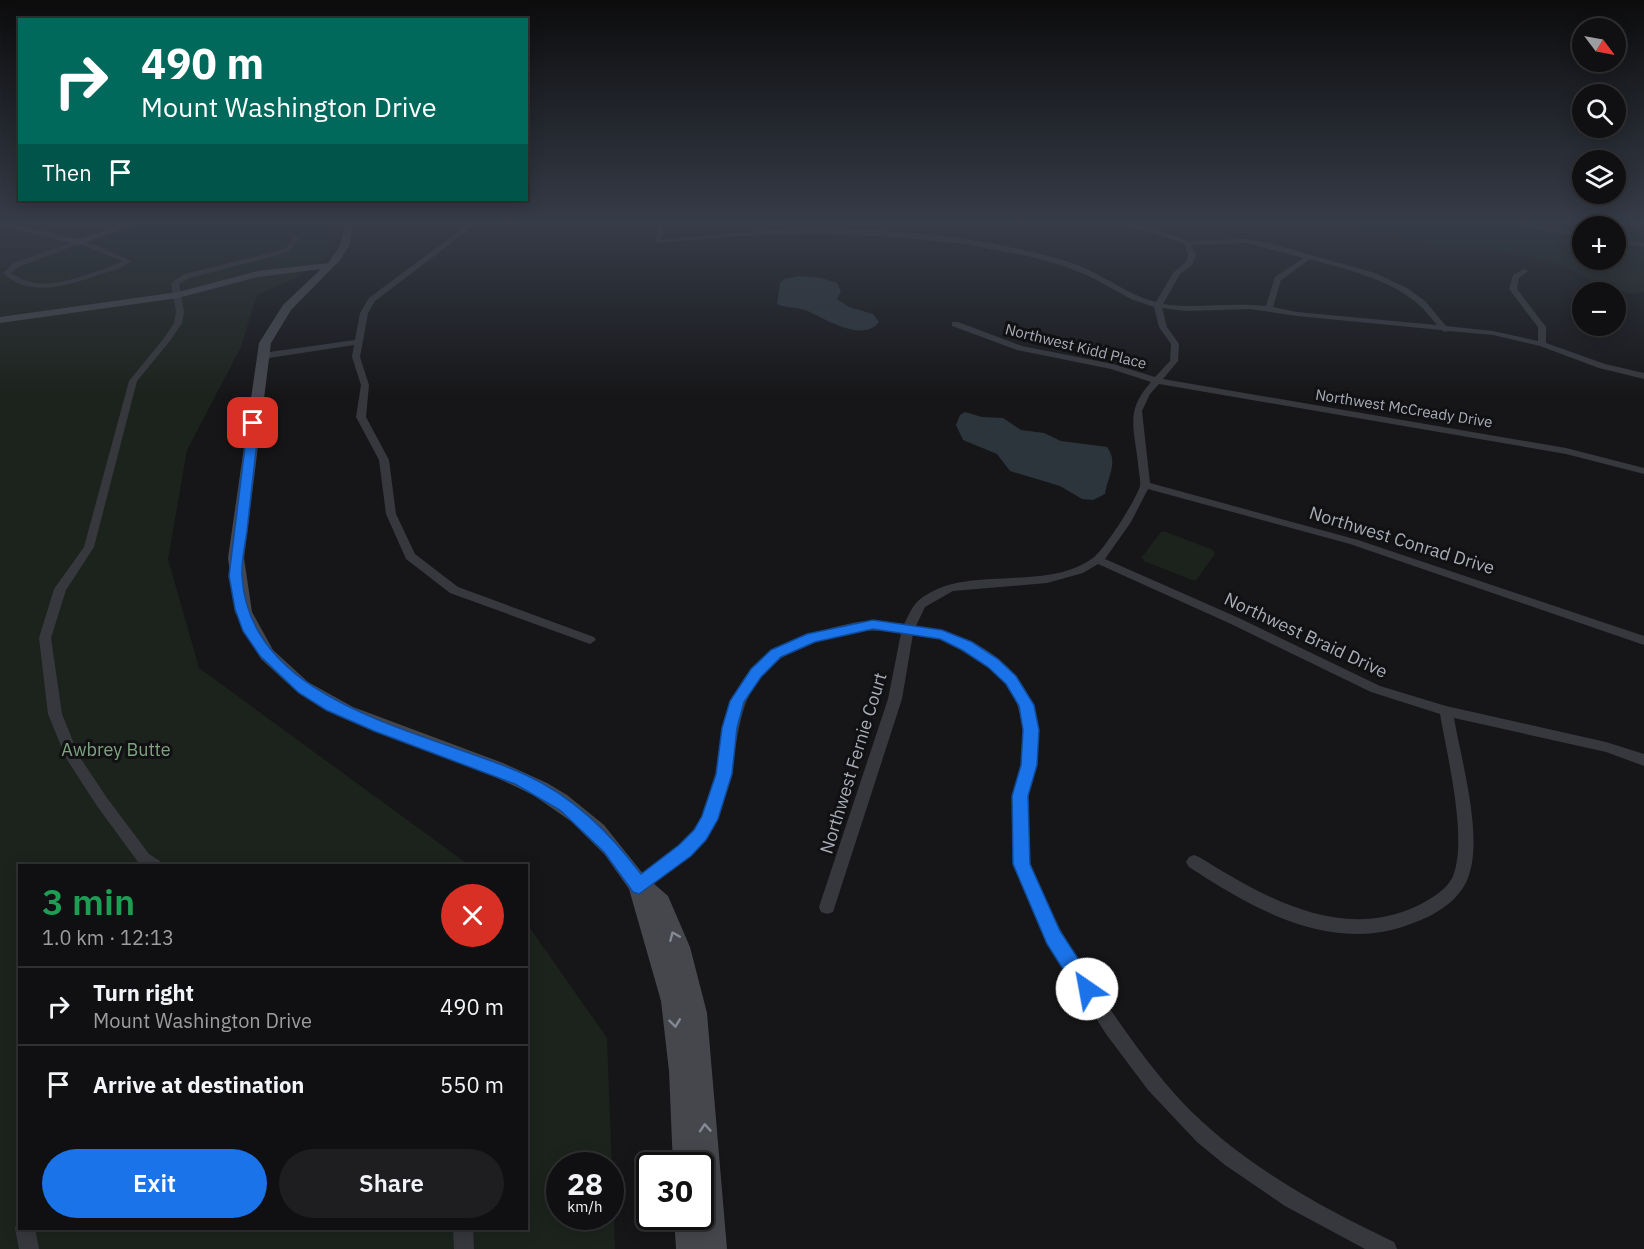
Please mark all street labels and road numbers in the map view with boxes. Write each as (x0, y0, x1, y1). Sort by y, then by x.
street label: Northwest Kidd Place (1003, 319, 1149, 373)
street label: Northwest McCready Drive (1314, 385, 1494, 431)
street label: Northwest Conrad Drive (1306, 501, 1498, 579)
street label: Northwest Braid Drive (1221, 587, 1391, 683)
street label: Northwest Fernie Court (814, 670, 892, 856)

